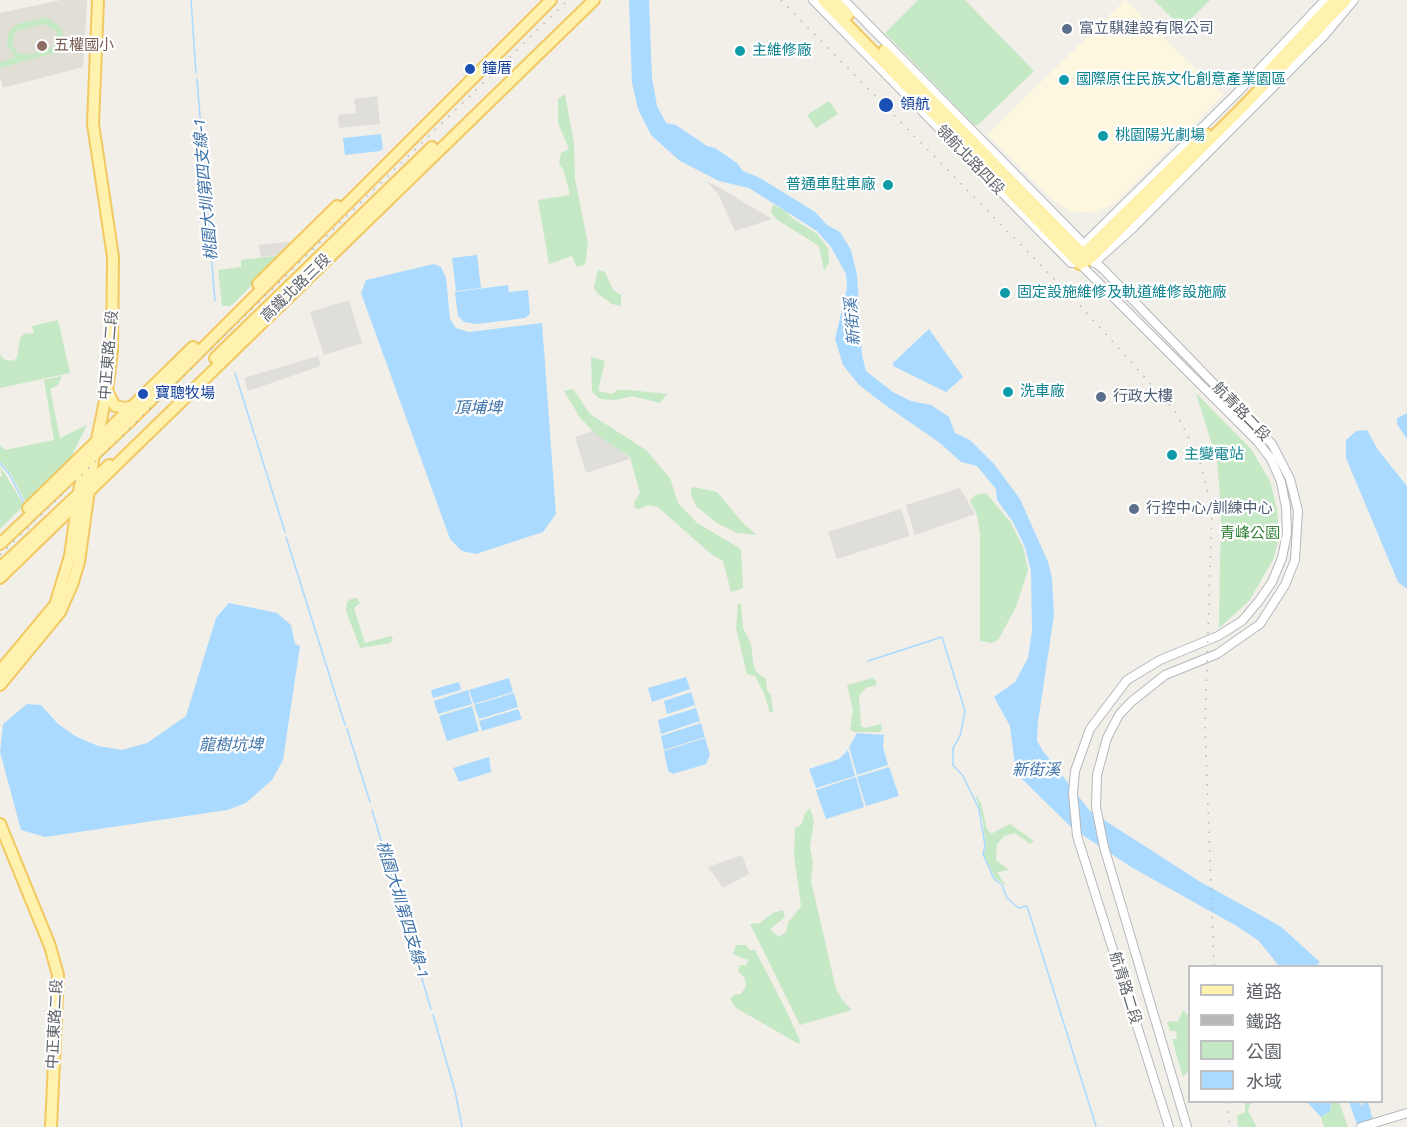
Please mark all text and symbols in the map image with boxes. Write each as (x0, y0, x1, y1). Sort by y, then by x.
place label: 富立騏建設有限公司 (1079, 20, 1214, 38)
marker: 富立騏建設有限公司 (1060, 22, 1074, 36)
place label: 五權國小 (54, 37, 114, 55)
marker: 五權國小 (35, 39, 49, 53)
place label: 主維修廠 (752, 42, 812, 60)
marker: 主維修廠 (733, 44, 747, 58)
place label: 鐘厝 (482, 60, 512, 78)
marker: 鐘厝 (463, 62, 477, 76)
place label: 國際原住民族文化創意產業園區 (1076, 71, 1286, 89)
marker: 國際原住民族文化創意產業園區 (1057, 73, 1071, 87)
marker: 領航 (877, 96, 895, 114)
place label: 領航 (900, 96, 930, 114)
water label: 桃園大圳第四支線-1 (190, 119, 222, 261)
street label: 領航北路四段 (932, 121, 1008, 199)
place label: 桃園陽光劇場 (1115, 127, 1205, 145)
marker: 桃園陽光劇場 (1096, 129, 1110, 143)
place label: 普通車駐車廠 (786, 176, 876, 194)
marker: 普通車駐車廠 (881, 178, 895, 192)
street label: 高鐵北路三段 (257, 250, 335, 326)
place label: 固定設施維修及軌道維修設施廠 (1017, 284, 1227, 302)
marker: 固定設施維修及軌道維修設施廠 (998, 286, 1012, 300)
water label: 新街溪 (842, 297, 864, 347)
street label: 中正東路二段 (96, 309, 122, 401)
street label: 航青路二段 (1208, 379, 1274, 445)
place label: 洗車廠 (1020, 383, 1065, 401)
place label: 寶聰牧場 (155, 385, 215, 403)
marker: 洗車廠 (1001, 385, 1015, 399)
marker: 寶聰牧場 (136, 387, 150, 401)
place label: 行政大樓 (1113, 388, 1173, 406)
marker: 行政大樓 (1094, 390, 1108, 404)
water label: 頂埔埤 (454, 398, 502, 418)
place label: 主變電站 (1184, 446, 1244, 464)
marker: 主變電站 (1165, 448, 1179, 462)
place label: 行控中心/訓練中心 (1146, 500, 1273, 518)
marker: 行控中心/訓練中心 (1127, 502, 1141, 516)
park label: 青峰公園 (1220, 525, 1280, 543)
water label: 龍樹坑埤 (199, 735, 263, 755)
water label: 新街溪 (1012, 760, 1060, 780)
water label: 桃園大圳第四支線-1 (372, 838, 432, 980)
street label: 航青路二段 (1105, 950, 1145, 1026)
legend (1188, 965, 1383, 1103)
street label: 中正東路二段 (44, 979, 66, 1069)
text: 道路 (1246, 981, 1282, 1002)
text: 鐵路 (1246, 1011, 1282, 1032)
text: 公園 (1246, 1041, 1282, 1062)
text: 水域 (1246, 1071, 1282, 1092)

